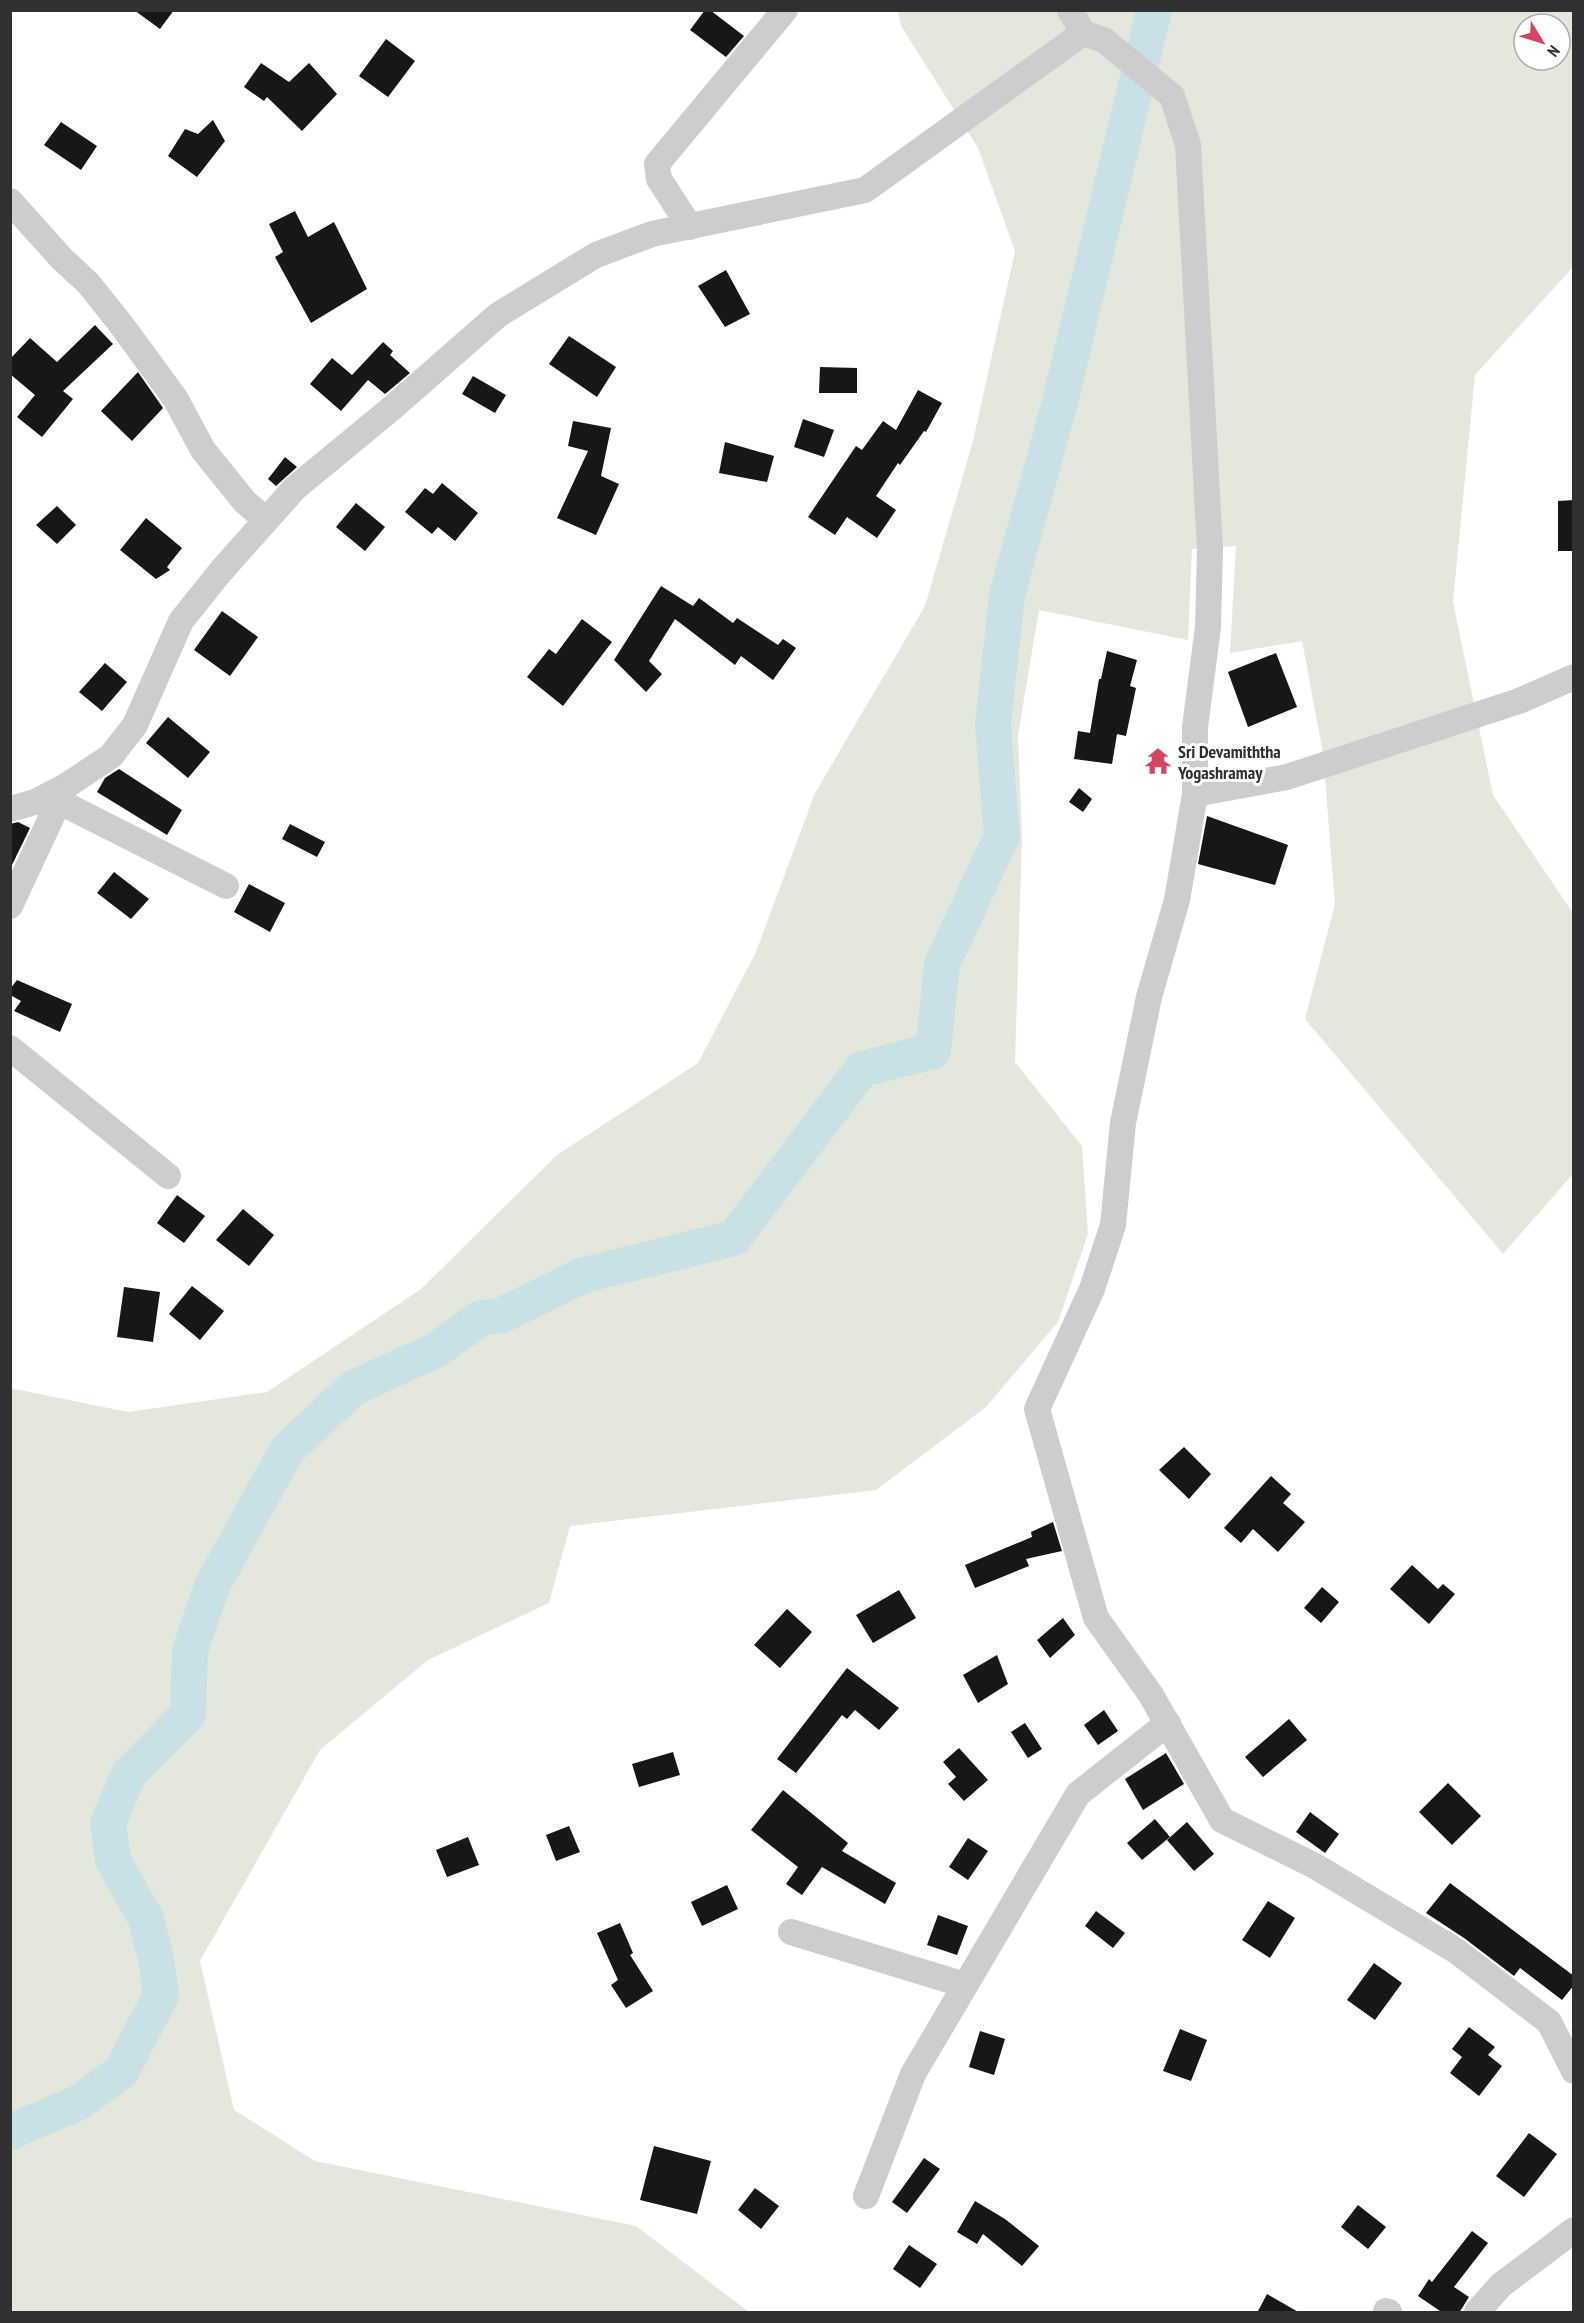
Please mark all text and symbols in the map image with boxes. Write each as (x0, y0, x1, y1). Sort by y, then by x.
north arrow (1512, 12, 1572, 72)
text: N (1543, 42, 1564, 61)
place label: Sri Devamiththa Yogashramay (1177, 740, 1281, 784)
temple icon: Sri Devamiththa Yogashramay (1143, 746, 1173, 776)

